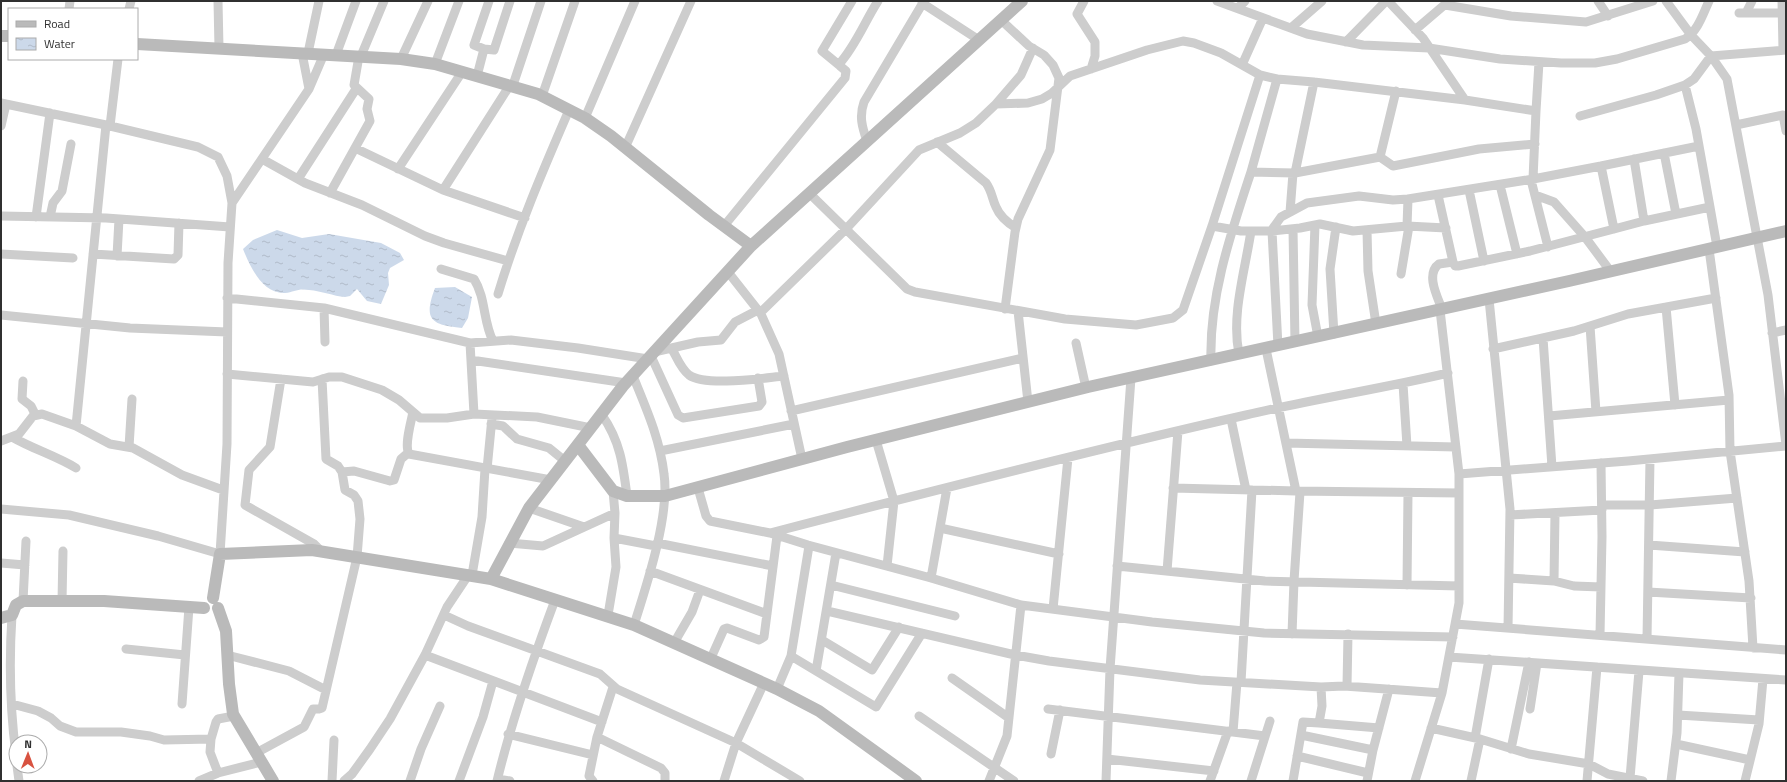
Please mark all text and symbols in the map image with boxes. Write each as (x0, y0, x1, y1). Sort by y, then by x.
legend (8, 8, 138, 60)
text: Road (44, 14, 70, 33)
text: Water (44, 34, 75, 53)
north arrow (8, 734, 48, 774)
text: N (24, 736, 32, 752)

